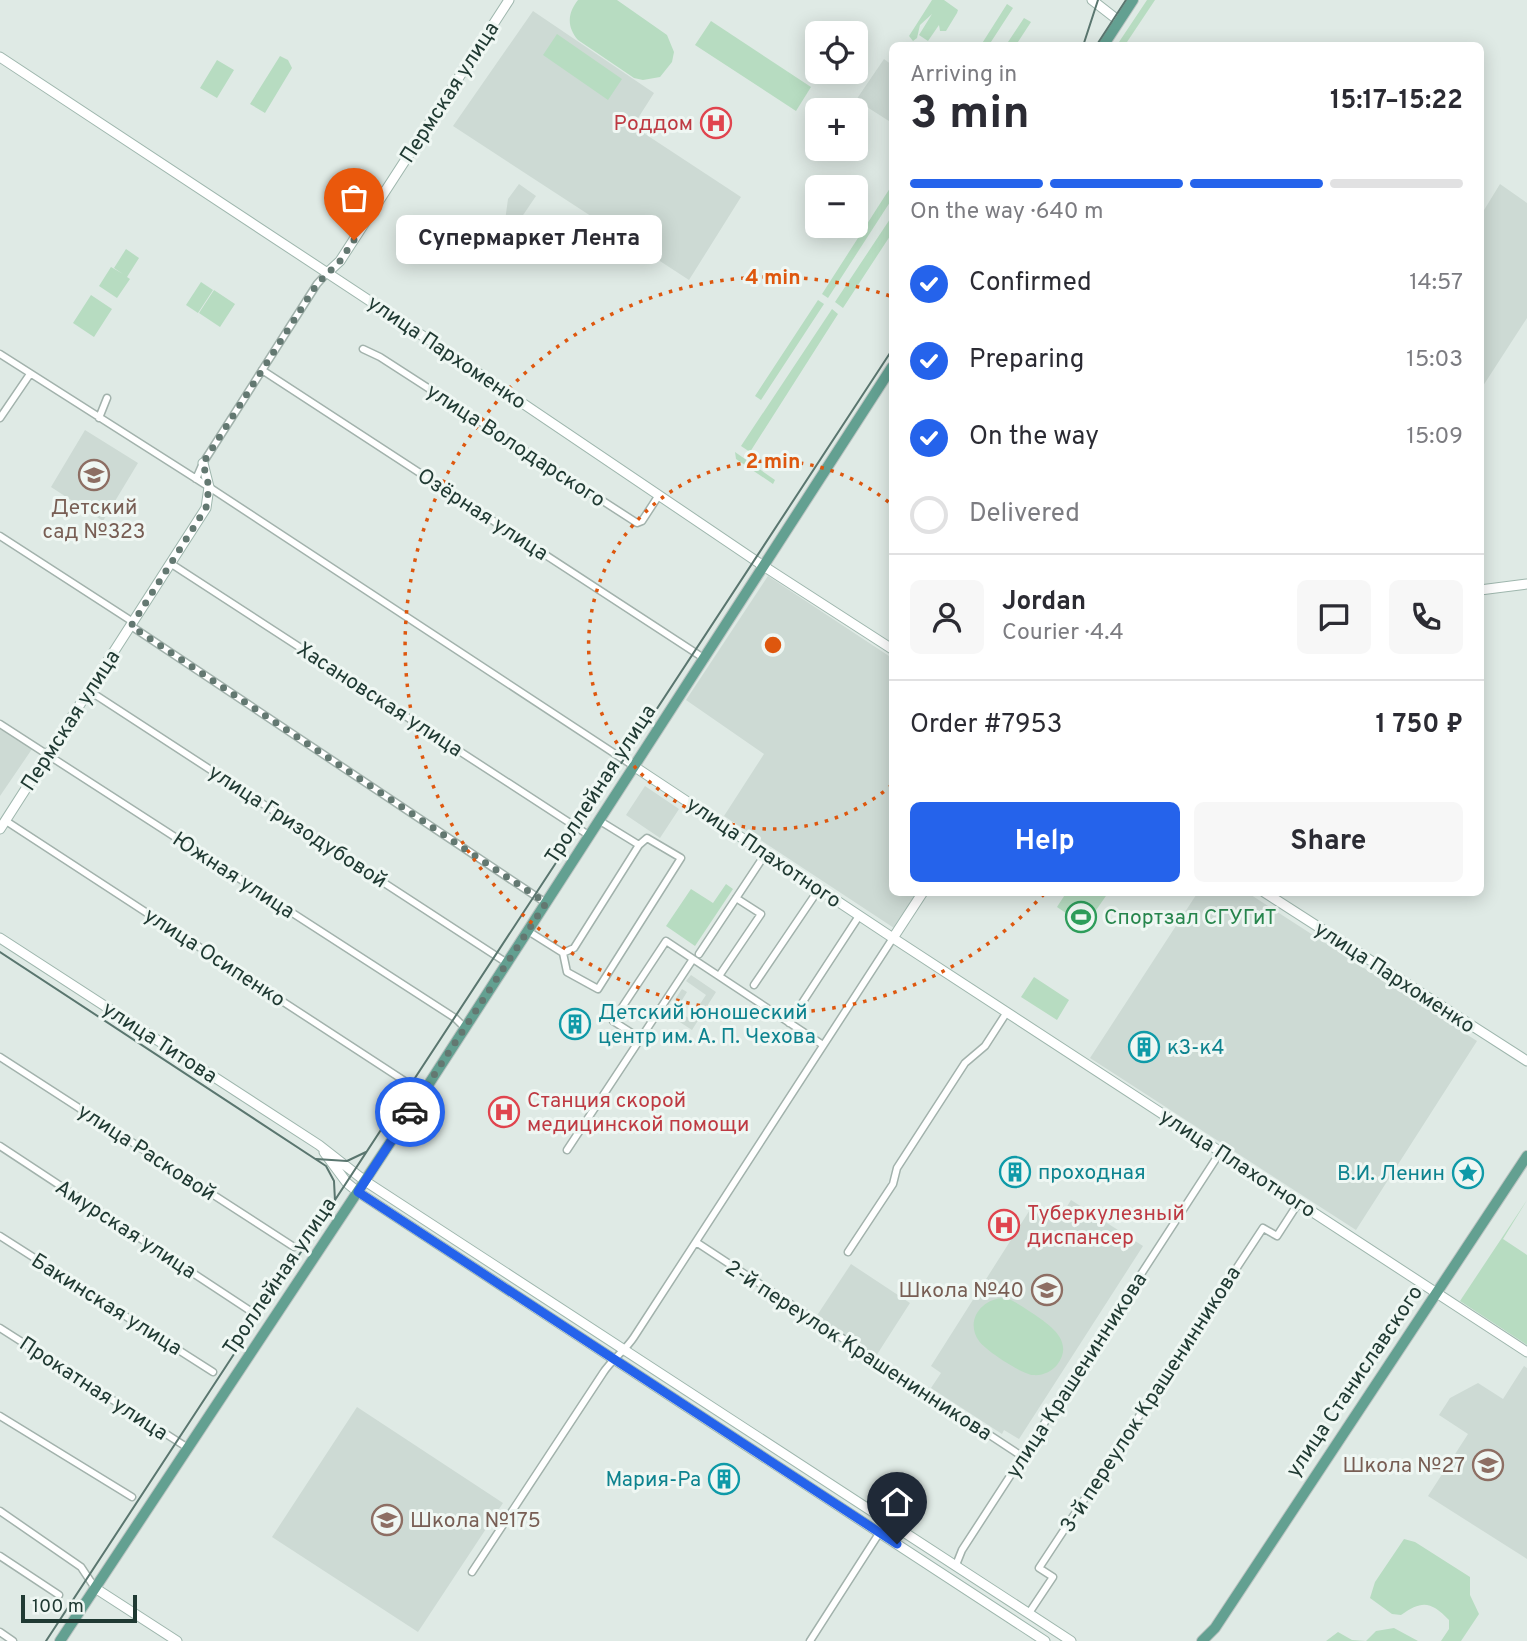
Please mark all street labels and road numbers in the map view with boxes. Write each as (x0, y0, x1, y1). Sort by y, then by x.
street label: Пермская улица (395, 17, 506, 169)
street label: улица Пархоменко (361, 290, 531, 417)
street label: улица Володарского (421, 378, 610, 514)
street label: Озёрная улица (412, 463, 553, 568)
street label: Хасановская улица (291, 637, 467, 764)
street label: Пермская улица (16, 645, 127, 797)
street label: Троллейная улица (540, 700, 663, 870)
street label: улица Гризодубовой (203, 759, 392, 895)
street label: улица Плахотного (681, 791, 846, 915)
street label: Южная улица (167, 827, 299, 926)
street label: улица Осипенко (138, 902, 290, 1014)
street label: улица Пархоменко (1309, 916, 1480, 1040)
street label: улица Титова (97, 996, 222, 1090)
street label: улица Расковой (72, 1098, 220, 1208)
street label: улица Плахотного (1154, 1104, 1320, 1225)
street label: Амурская улица (50, 1175, 201, 1286)
street label: Троллейная улица (217, 1193, 343, 1361)
street label: Бакинская улица (26, 1248, 187, 1363)
street label: 2-й переулок Крашенинникова (720, 1255, 997, 1448)
street label: 3-й переулок Крашенинникова (1055, 1261, 1248, 1538)
street label: улица Крашенинникова (1001, 1268, 1154, 1484)
street label: улица Станиславского (1281, 1281, 1430, 1483)
street label: Прокатная улица (14, 1331, 173, 1447)

